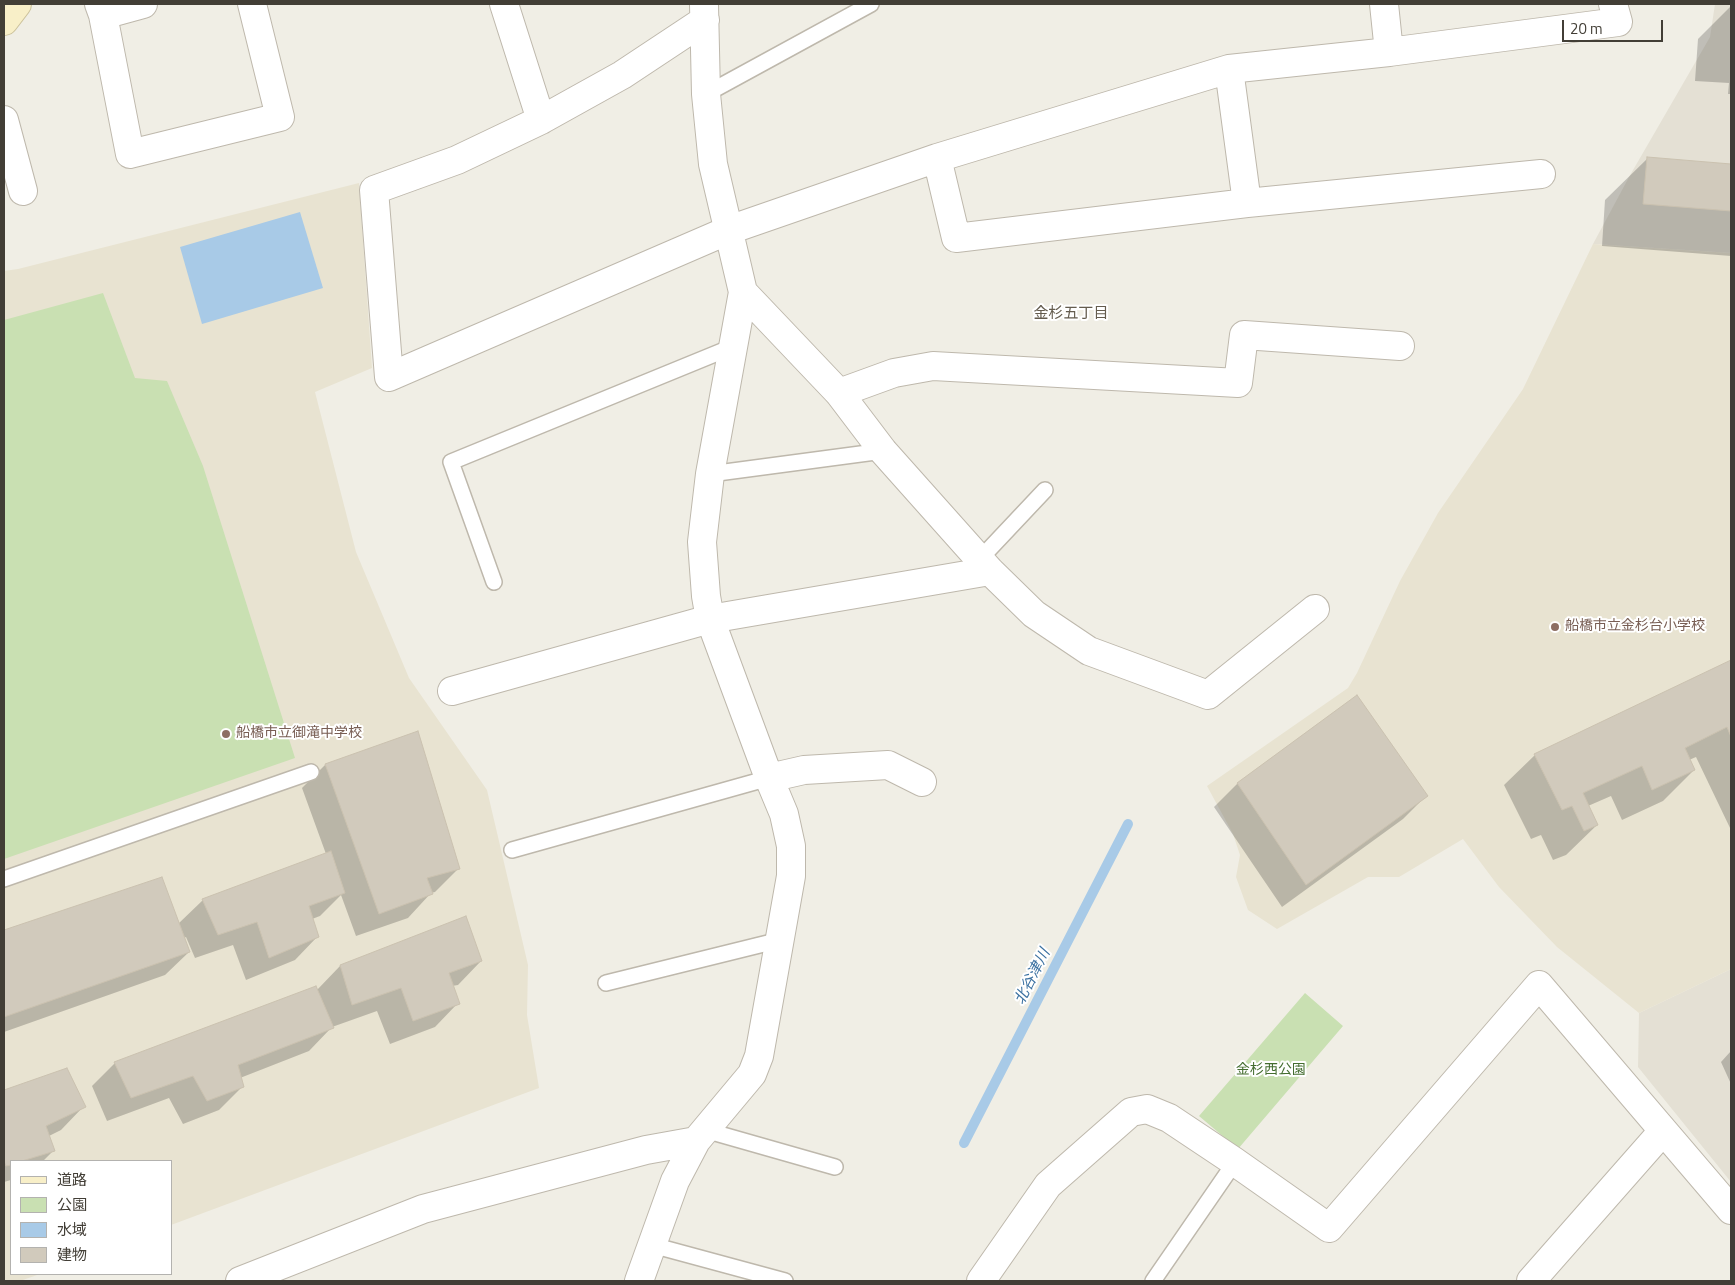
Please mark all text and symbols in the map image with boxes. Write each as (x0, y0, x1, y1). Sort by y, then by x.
scale bar (1565, 10, 1666, 42)
text: 20 m (1570, 17, 1603, 40)
district label: 金杉五丁目 (1034, 305, 1108, 323)
place label: 船橋市立金杉台小学校 (1565, 619, 1705, 635)
marker: 船橋市立金杉台小学校 (1549, 621, 1561, 633)
place label: 船橋市立御滝中学校 (236, 726, 362, 742)
marker: 船橋市立御滝中学校 (220, 728, 232, 740)
water label: 北谷津川 (1011, 946, 1055, 1008)
park label: 金杉西公園 (1236, 1063, 1306, 1079)
legend (10, 1160, 172, 1275)
text: 道路 (57, 1168, 87, 1191)
text: 公園 (57, 1193, 87, 1216)
text: 水域 (57, 1218, 87, 1241)
text: 建物 (57, 1243, 87, 1266)

